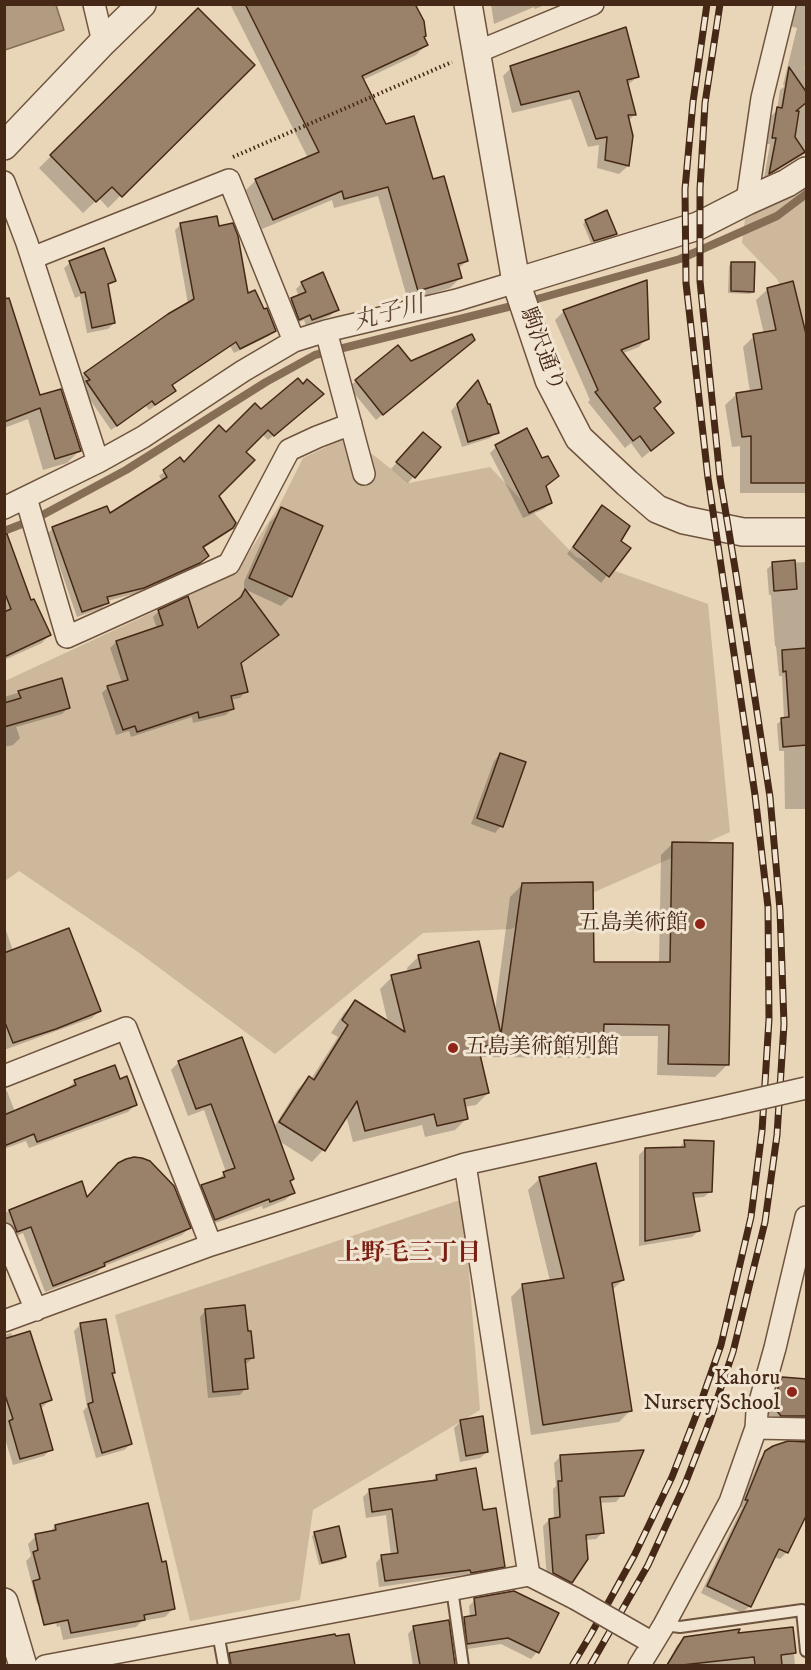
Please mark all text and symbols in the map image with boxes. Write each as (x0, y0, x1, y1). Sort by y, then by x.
water label: 丸子川 (350, 292, 428, 338)
street label: 駒沢通り (513, 304, 569, 396)
place label: 五島美術館 (578, 911, 688, 937)
marker: 五島美術館 (693, 917, 707, 931)
place label: 五島美術館別館 (465, 1035, 619, 1061)
marker: 五島美術館別館 (446, 1041, 460, 1055)
district label: 上野毛三丁目 (337, 1241, 481, 1269)
place label: Kahoru Nursery School (643, 1366, 780, 1418)
marker: Kahoru Nursery School (785, 1385, 799, 1399)

